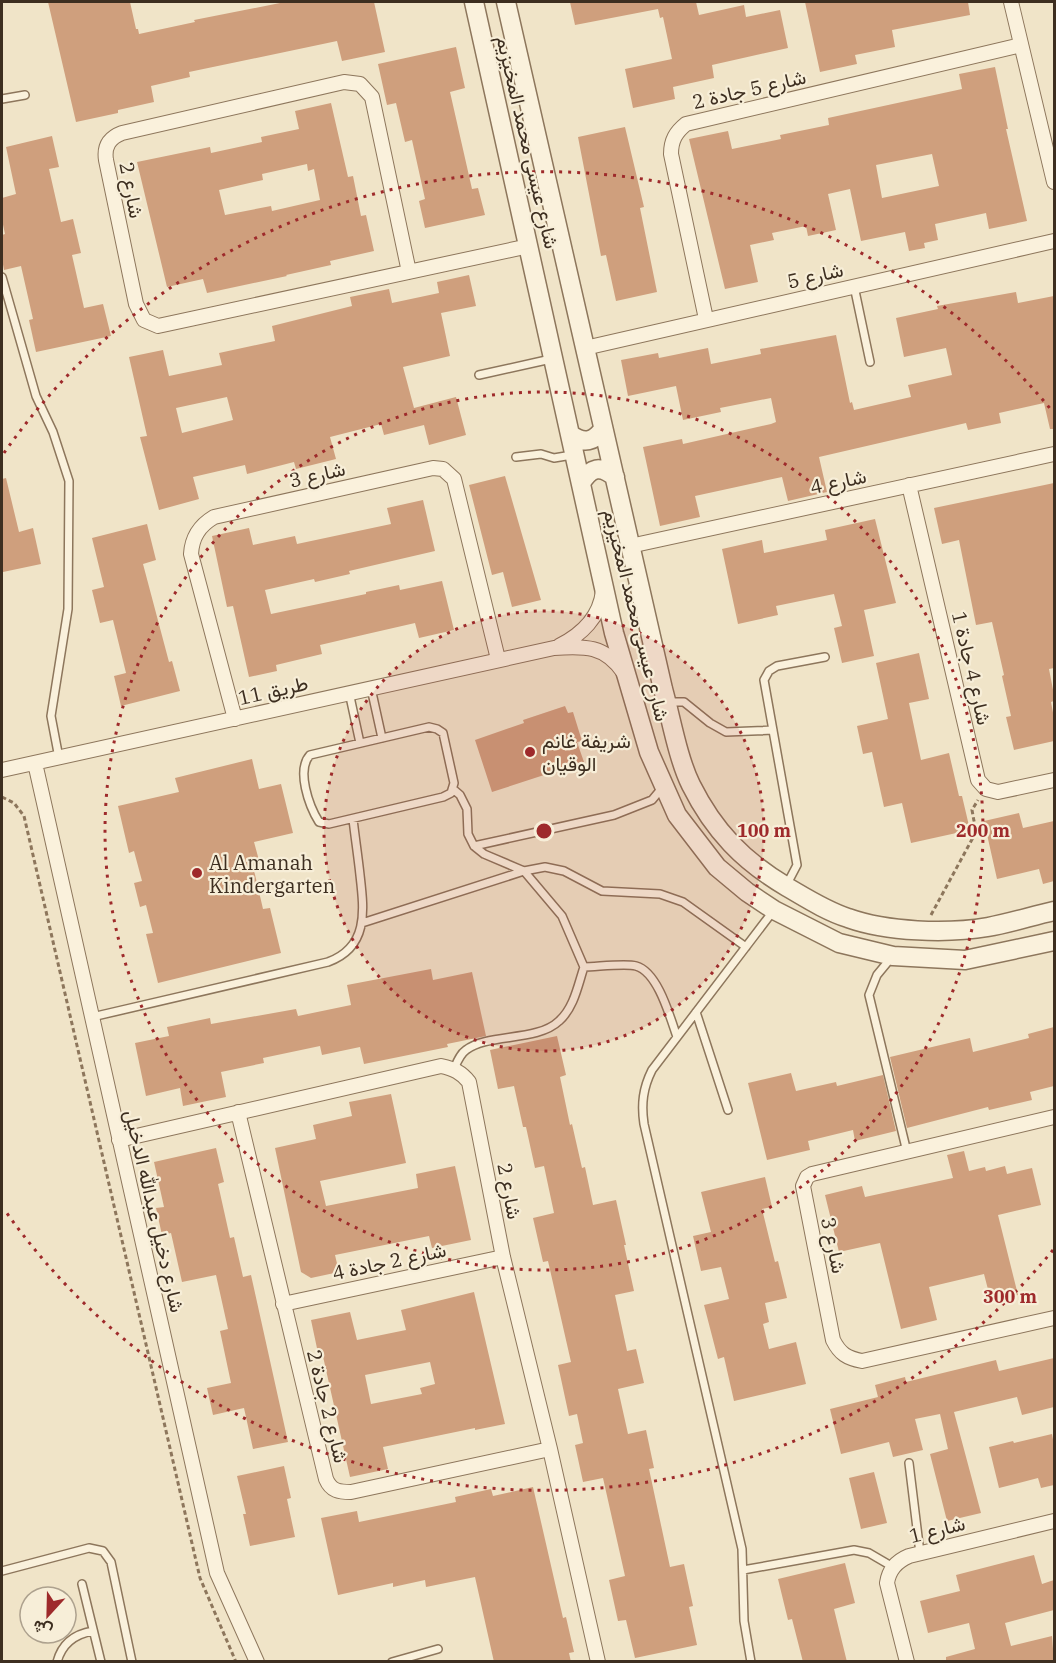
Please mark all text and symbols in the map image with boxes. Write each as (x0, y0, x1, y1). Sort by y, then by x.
street label: شارع عيسى محمد المخيزيم (489, 33, 566, 252)
street label: شارع 5 جادة 2 (690, 63, 809, 116)
street label: شارع 2 (112, 160, 151, 221)
street label: شارع 5 (784, 255, 846, 296)
street label: شارع 3 (286, 454, 348, 495)
street label: شارع 4 (807, 462, 869, 501)
street label: شارع عيسى محمد المخيزيم (597, 506, 676, 724)
street label: شارع 4 جادة 1 (945, 609, 998, 728)
street label: طريق 11 (235, 669, 311, 711)
place label: شريفة غانم الوقيان (542, 727, 631, 777)
marker: شريفة غانم الوقيان (523, 745, 537, 759)
text: 100 m (737, 819, 792, 842)
text: 200 m (956, 819, 1011, 842)
centre of rings (534, 821, 554, 841)
place label: Al Amanah Kindergarten (209, 849, 336, 899)
marker: Al Amanah Kindergarten (190, 866, 204, 880)
street label: شارع دخيل عبدالله الدخيل (118, 1107, 191, 1315)
street label: شارع 2 (490, 1161, 529, 1222)
street label: شارع 3 (814, 1214, 853, 1276)
street label: شارع 2 جادة 4 (330, 1236, 449, 1287)
text: 300 m (983, 1285, 1038, 1308)
street label: شارع 2 جادة 2 (300, 1347, 355, 1466)
street label: شارع 1 (906, 1509, 968, 1550)
north arrow (18, 1585, 78, 1645)
text: ش (30, 1616, 55, 1642)

